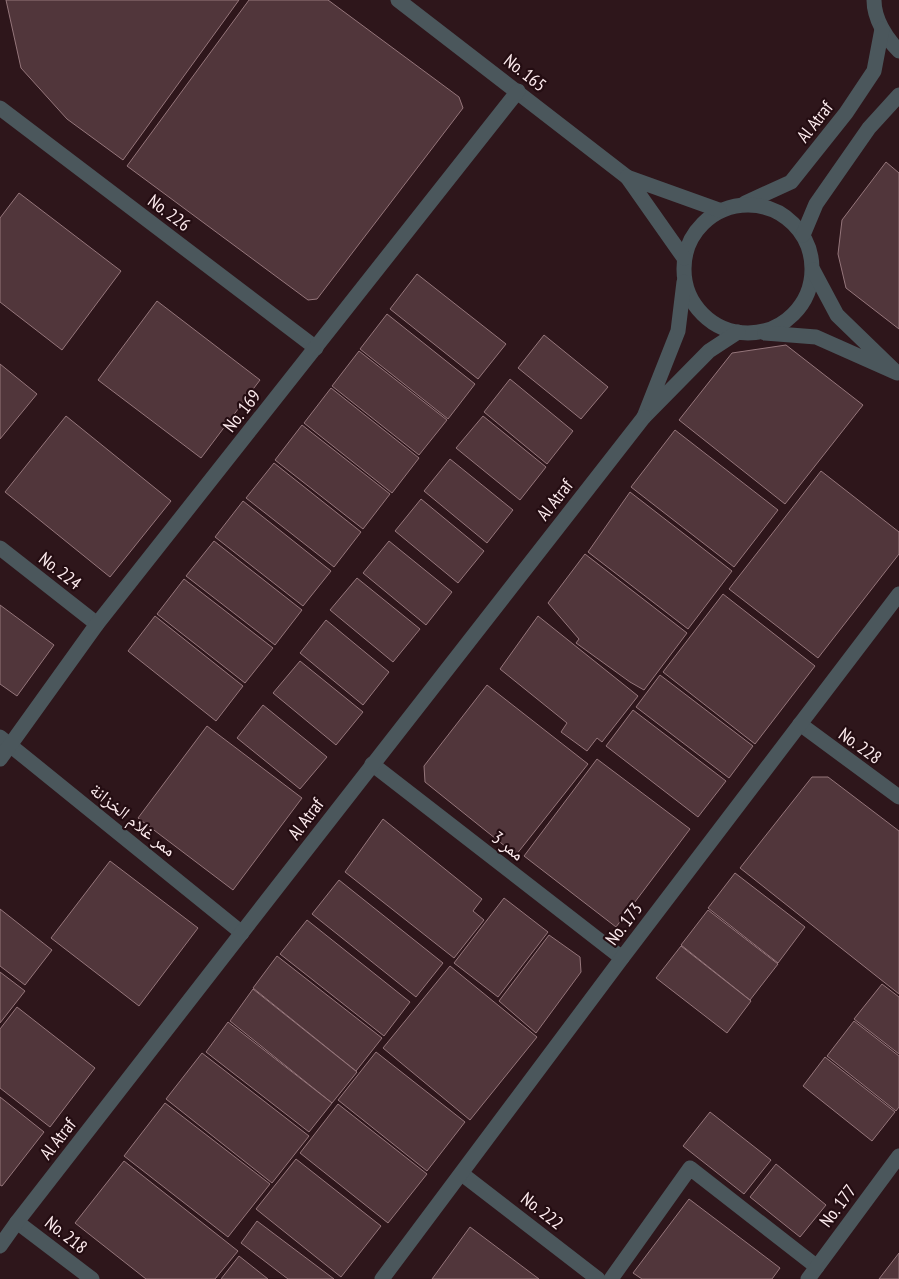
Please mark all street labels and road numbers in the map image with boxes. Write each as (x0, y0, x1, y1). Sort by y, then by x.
street label: No. 165 (499, 49, 551, 96)
street label: Al Atraf (791, 95, 839, 147)
street label: No. 226 (143, 189, 195, 236)
street label: No. 169 (218, 385, 265, 437)
street label: Al Atraf (531, 473, 579, 525)
street label: No. 224 (34, 547, 86, 594)
street label: No. 228 (834, 722, 886, 769)
street label: ممر غلام الخزانة (85, 778, 181, 862)
street label: Al Atraf (283, 792, 329, 844)
street label: ممر 3 (487, 826, 529, 865)
street label: No. 173 (600, 898, 647, 950)
street label: Al Atraf (34, 1112, 82, 1164)
street label: No. 177 (814, 1180, 861, 1232)
street label: No. 222 (516, 1187, 568, 1234)
street label: No. 218 (40, 1211, 92, 1258)

